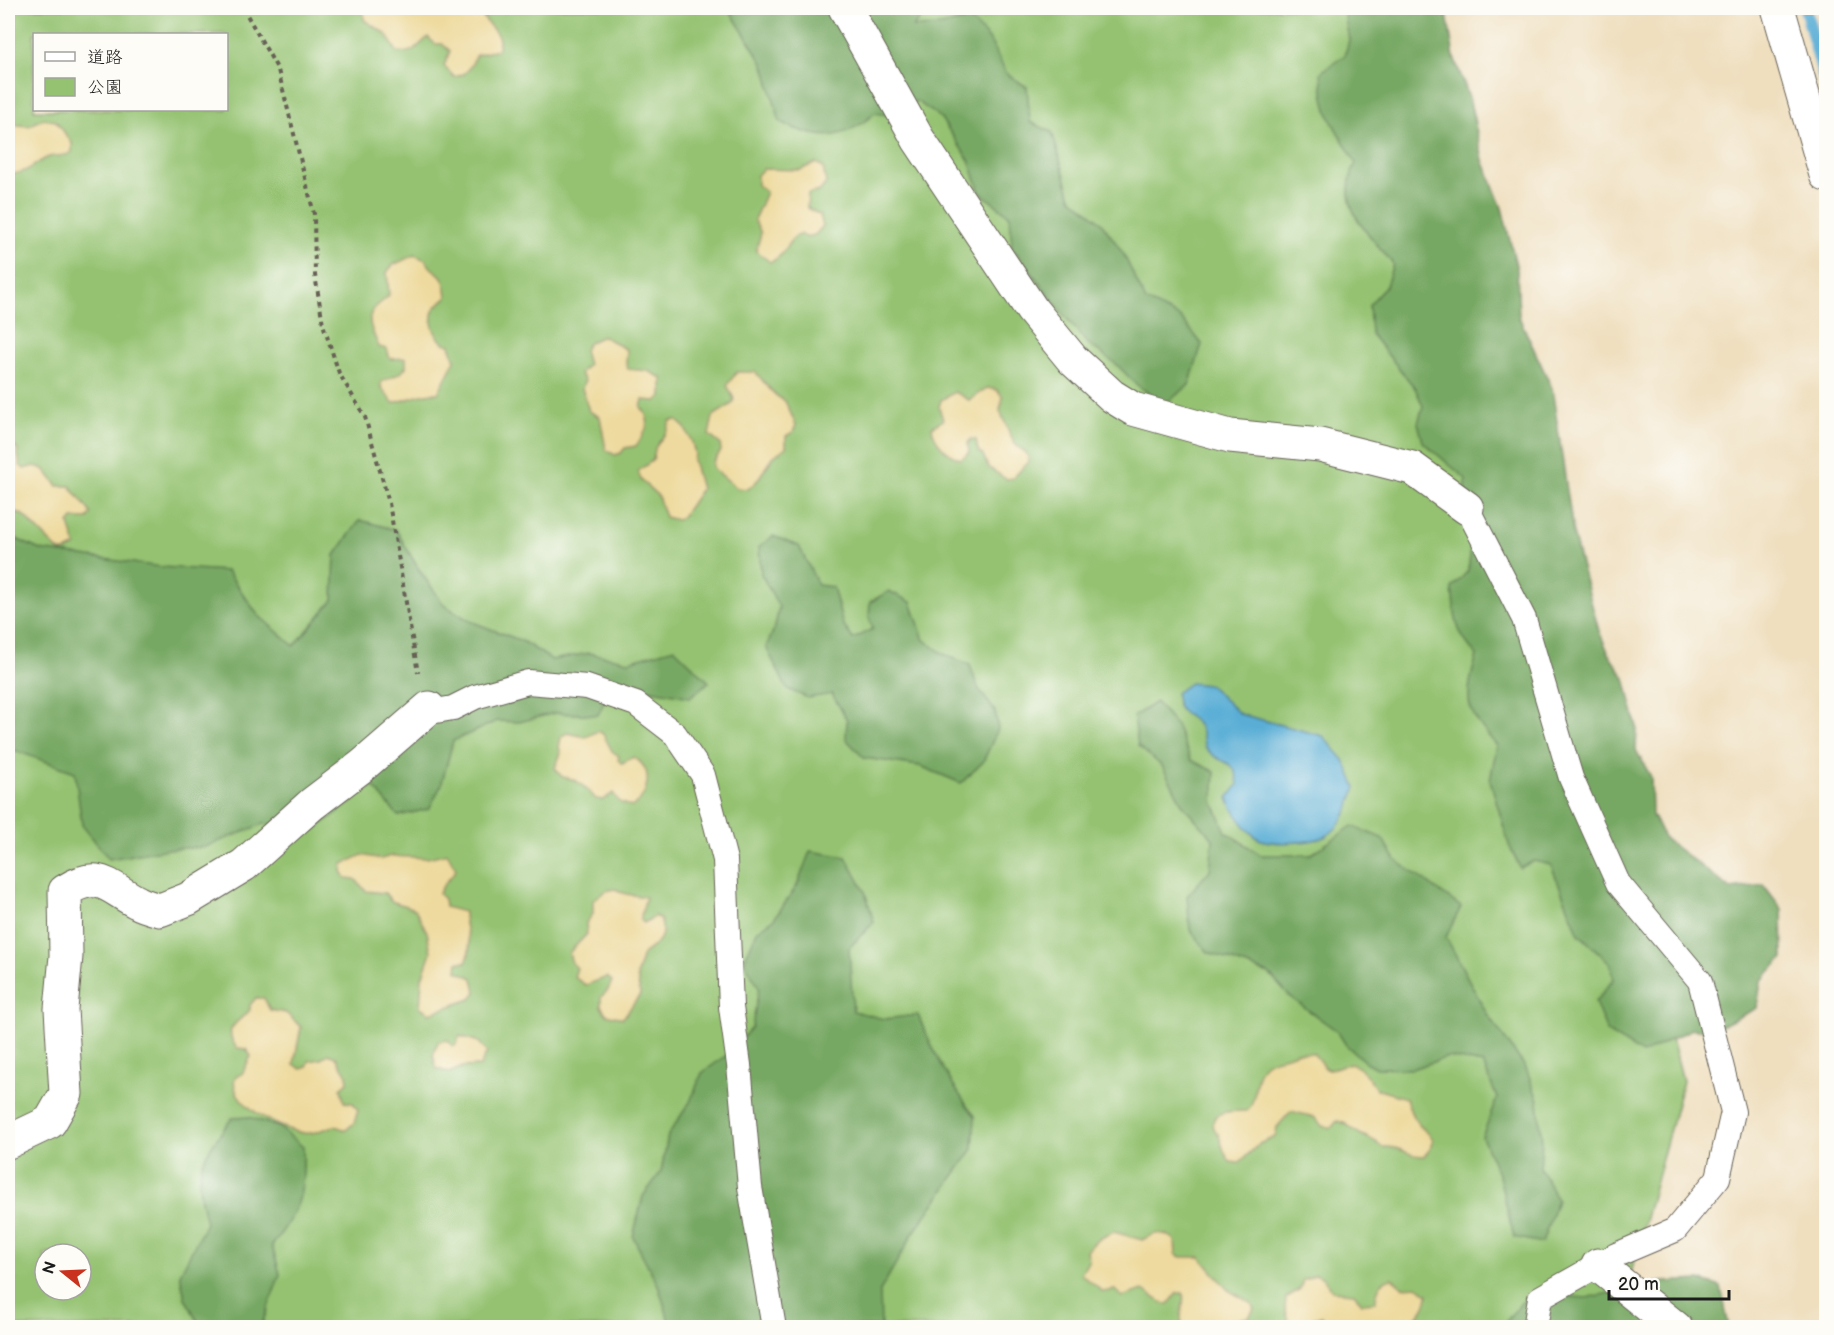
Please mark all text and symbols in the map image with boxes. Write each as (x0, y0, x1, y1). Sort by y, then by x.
legend (33, 33, 228, 111)
text: 道路 (87, 47, 123, 68)
text: 公園 (87, 77, 123, 98)
north arrow (33, 1242, 93, 1302)
text: N (39, 1259, 61, 1276)
scale bar (1609, 1263, 1729, 1301)
text: 20 m (1618, 1274, 1659, 1295)

